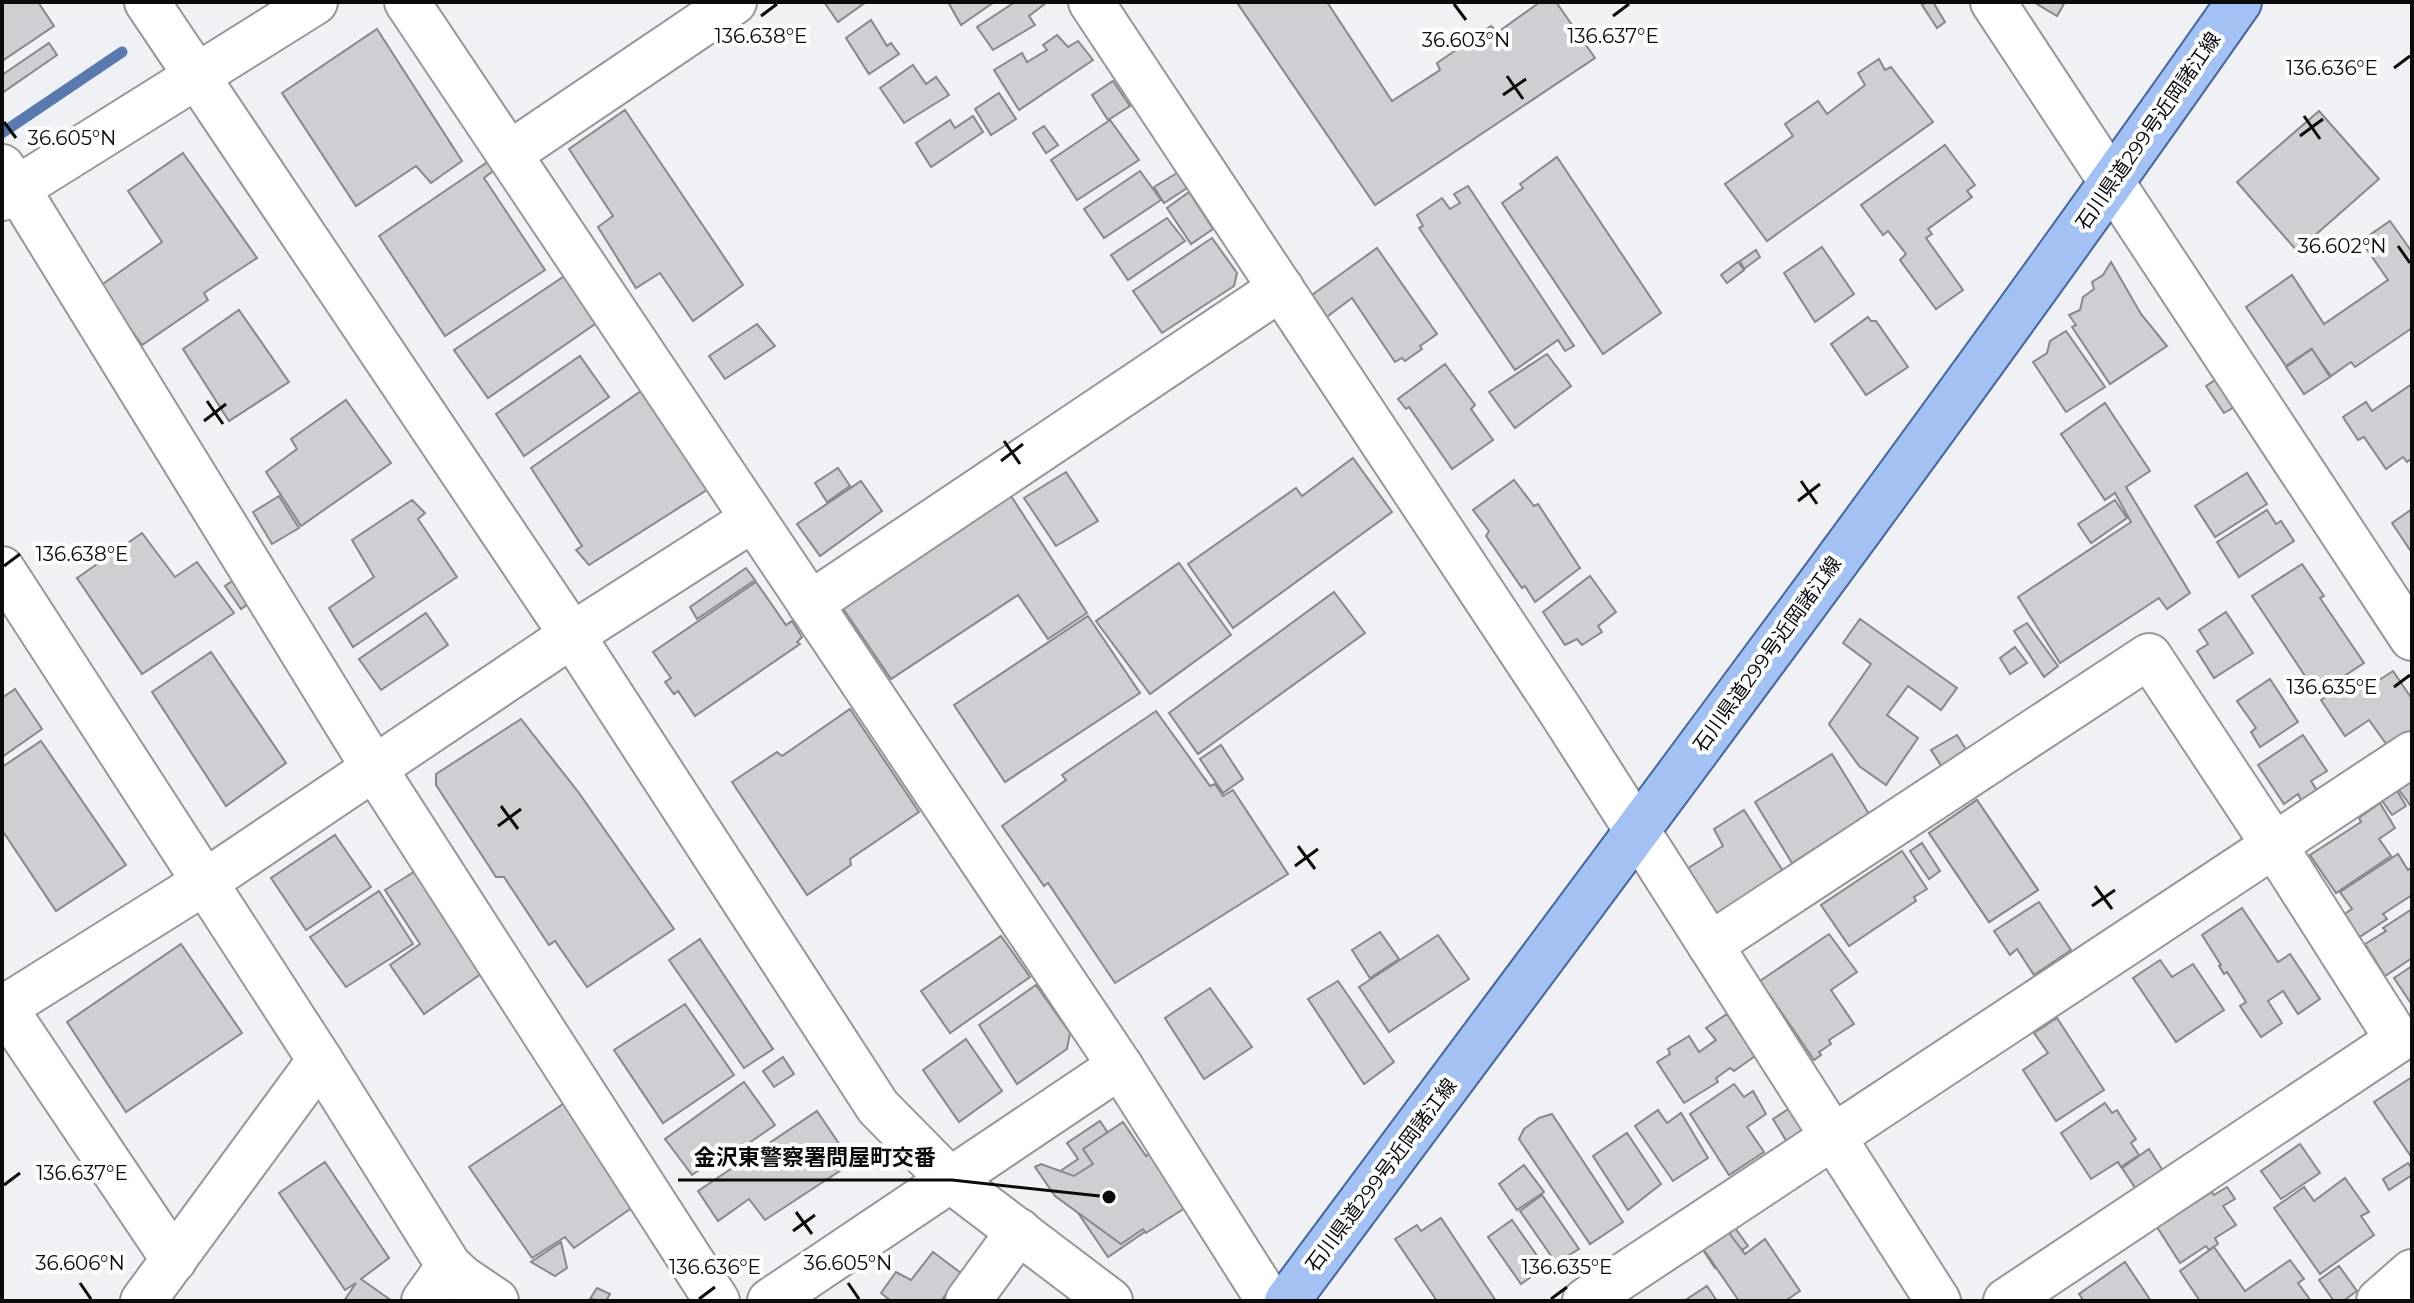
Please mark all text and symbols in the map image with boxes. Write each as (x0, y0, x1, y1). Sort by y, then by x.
text: 136.638°E (715, 24, 807, 48)
text: 136.637°E (1567, 24, 1659, 48)
text: 36.603°N (1422, 28, 1510, 52)
street label: 石川県道299号近岡諸江線 (2071, 28, 2225, 234)
text: 136.636°E (2286, 56, 2378, 80)
text: 36.605°N (28, 126, 116, 150)
text: 36.602°N (2297, 234, 2387, 258)
text: 136.638°E (36, 542, 128, 566)
street label: 石川県道299号近岡諸江線 (1688, 552, 1846, 756)
text: 136.635°E (2287, 675, 2377, 699)
street label: 石川県道299号近岡諸江線 (1300, 1074, 1462, 1276)
callout: 金沢東警察署問屋町交番 (678, 1134, 952, 1180)
text: 金沢東警察署問屋町交番 (694, 1144, 936, 1171)
text: 136.637°E (36, 1161, 128, 1185)
text: 36.606°N (35, 1251, 125, 1275)
text: 36.605°N (804, 1251, 892, 1275)
text: 136.636°E (669, 1255, 761, 1279)
text: 136.635°E (1522, 1255, 1612, 1279)

